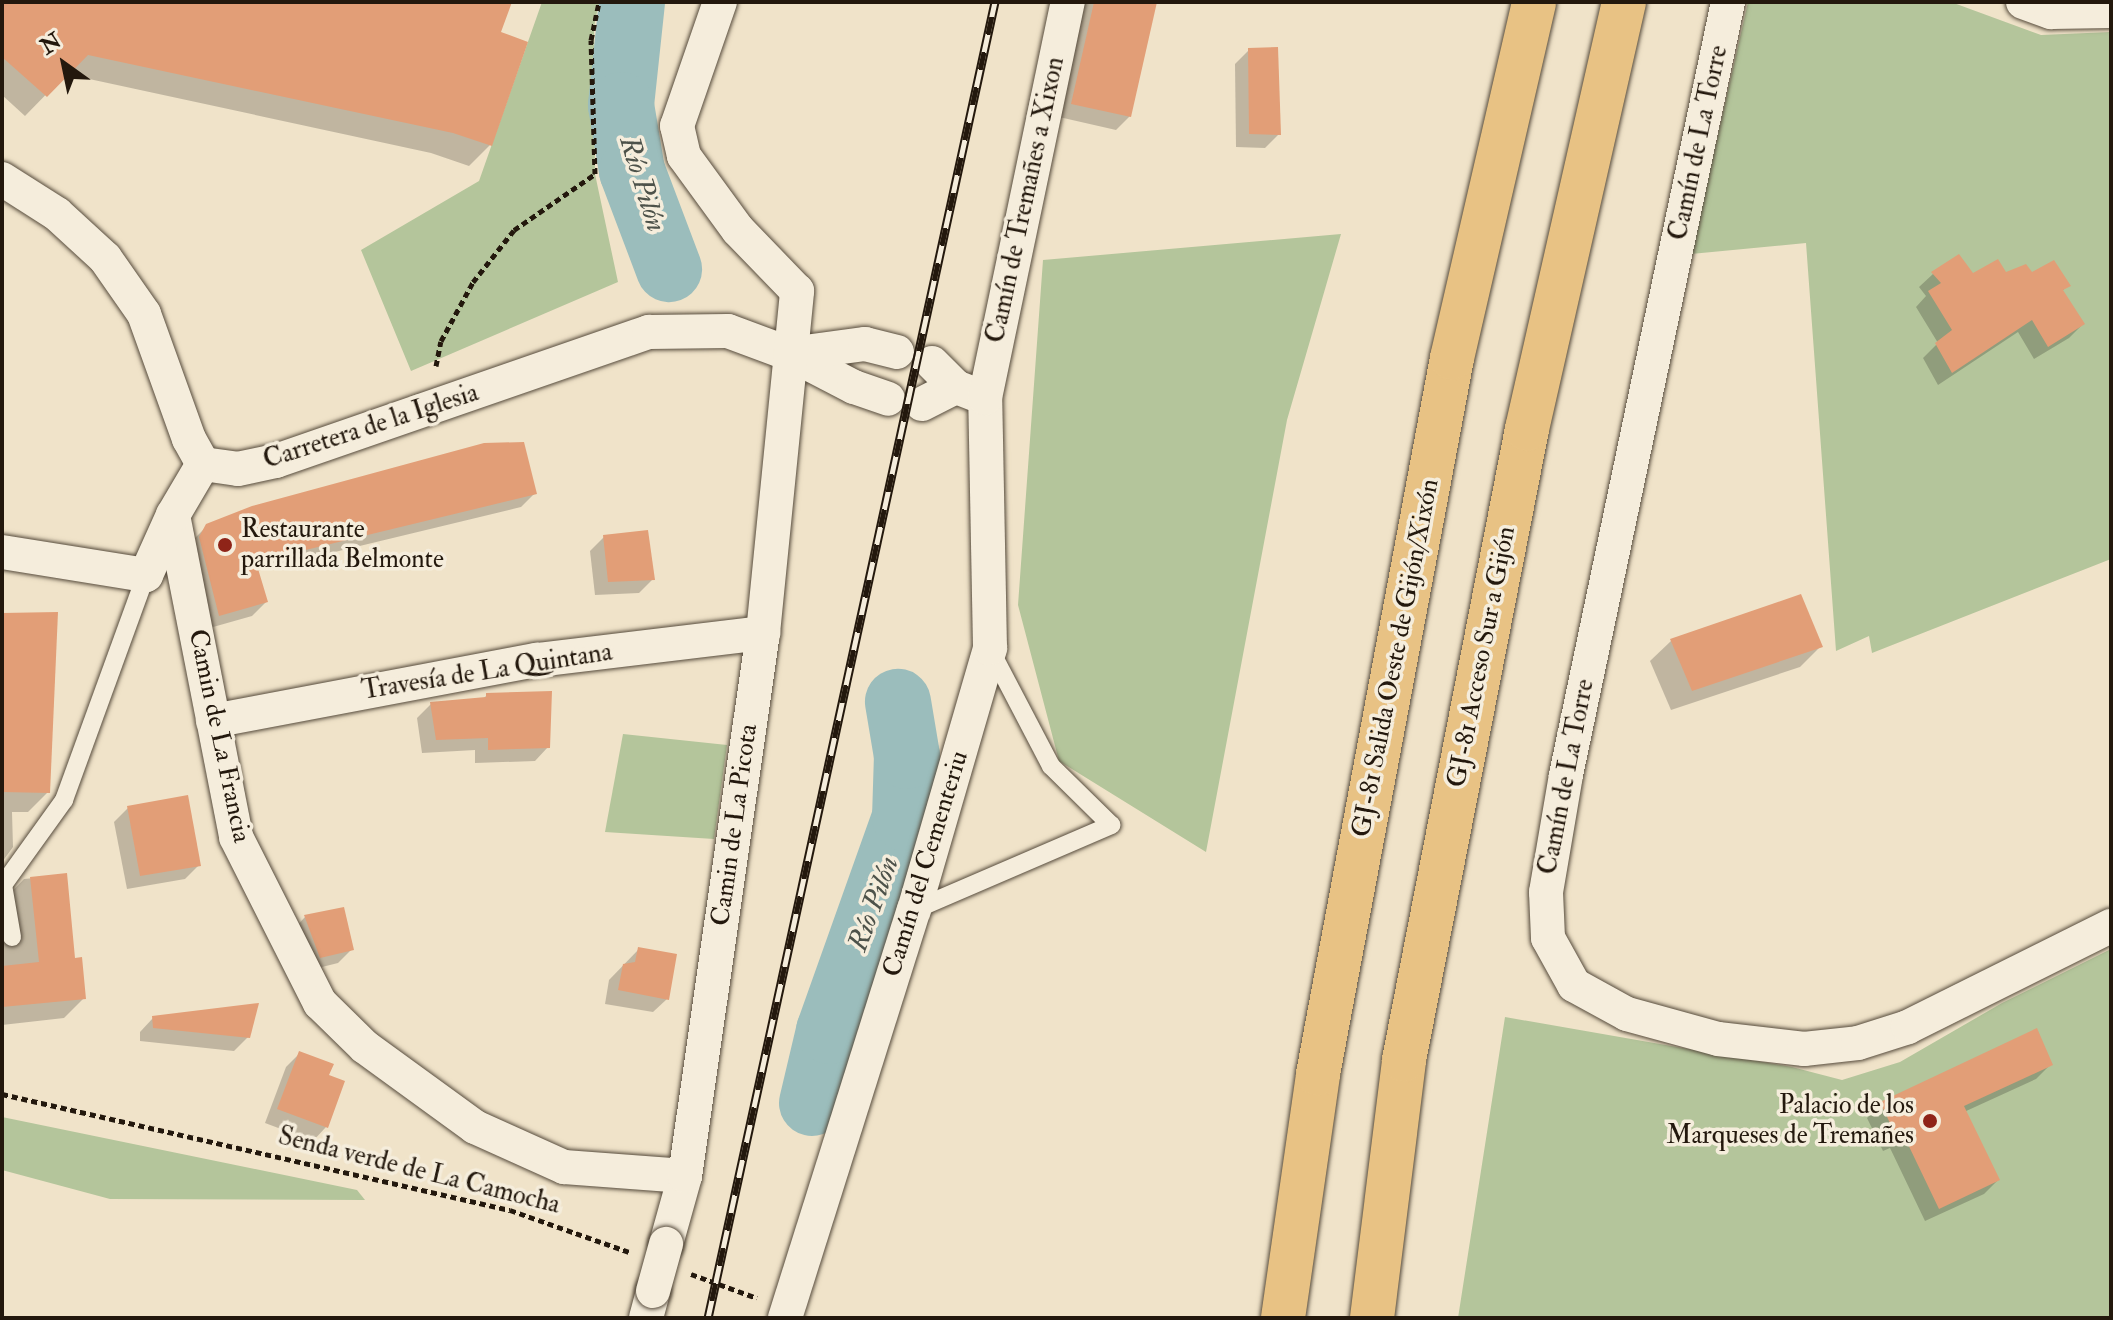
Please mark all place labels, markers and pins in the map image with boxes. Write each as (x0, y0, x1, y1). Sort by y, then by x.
place label: Restaurante parrillada Belmonte (241, 514, 444, 576)
marker: Restaurante parrillada Belmonte (216, 536, 234, 554)
place label: Palacio de los Marqueses de Tremañes (1666, 1090, 1914, 1152)
marker: Palacio de los Marqueses de Tremañes (1921, 1112, 1939, 1130)

